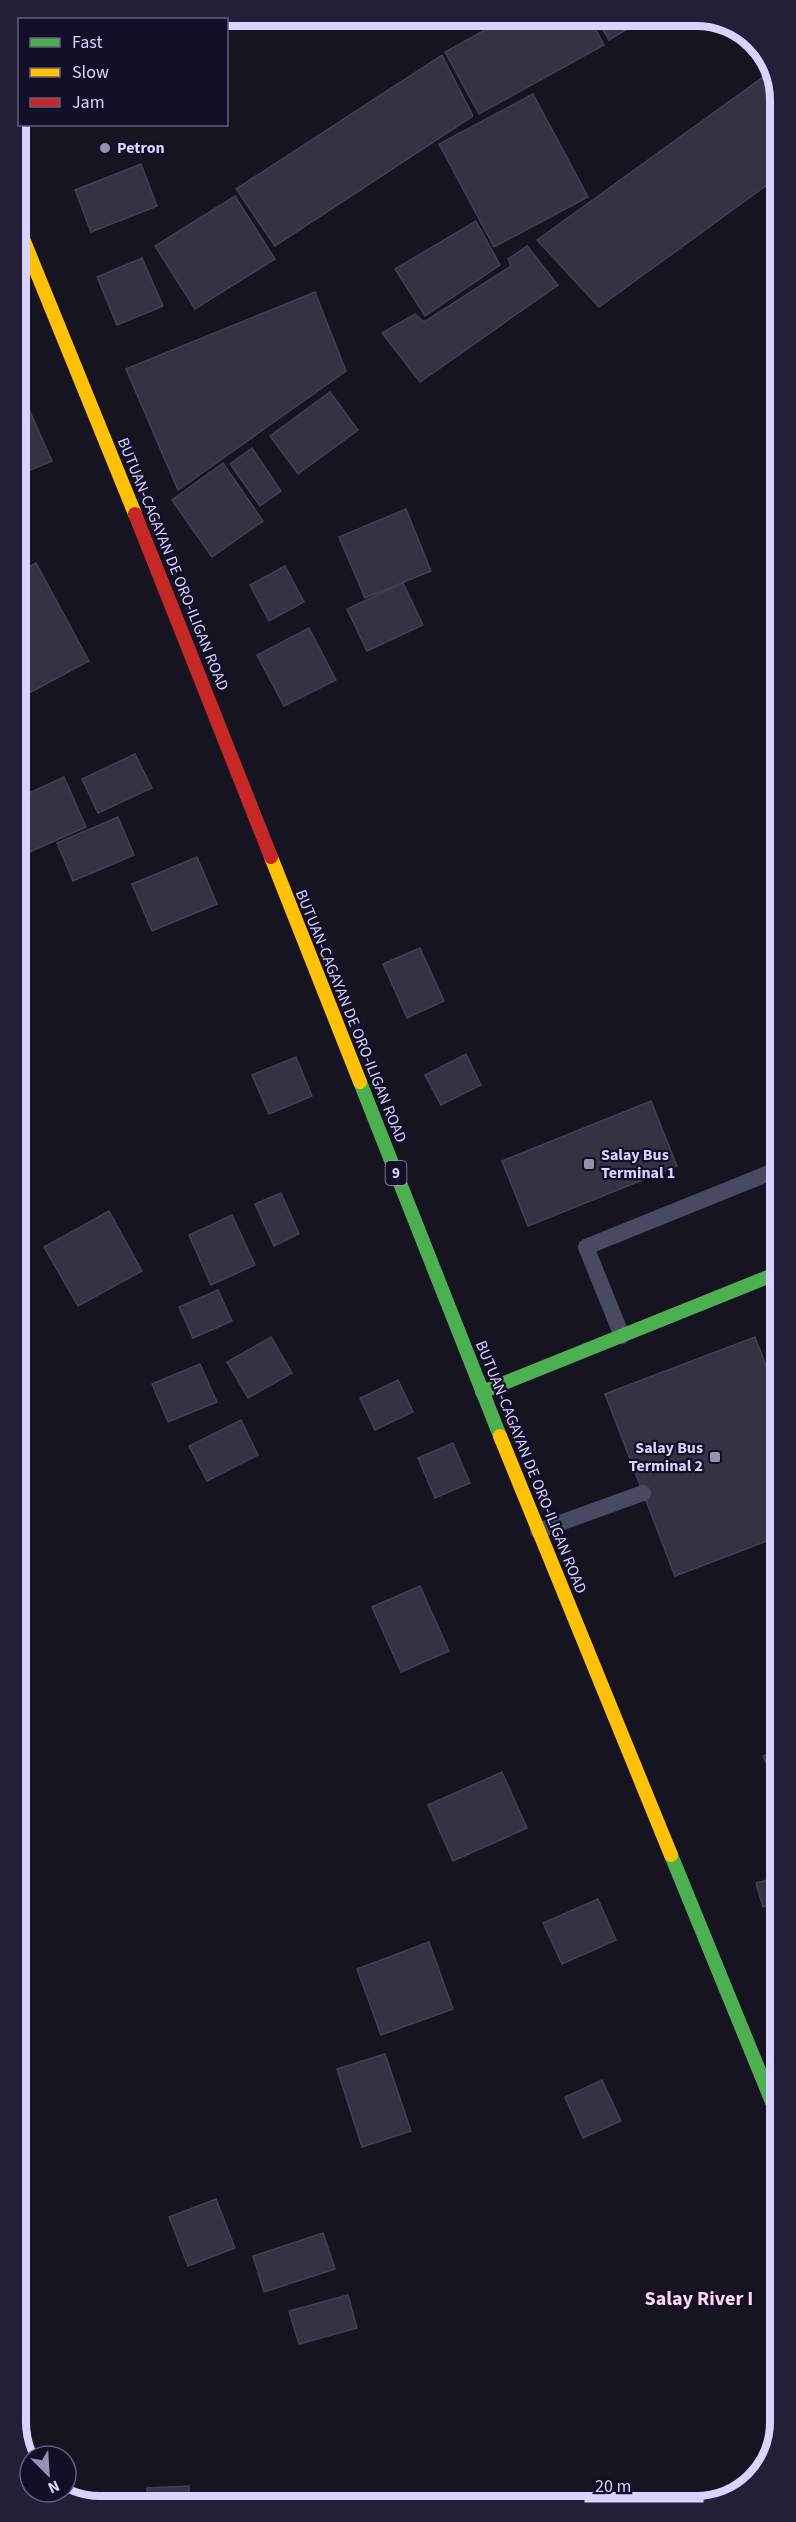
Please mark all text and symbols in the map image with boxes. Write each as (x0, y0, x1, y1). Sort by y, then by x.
legend (18, 18, 228, 126)
text: Fast (72, 30, 103, 55)
text: Slow (72, 60, 109, 85)
text: Jam (72, 90, 105, 115)
place label: Petron (117, 137, 165, 159)
marker: Petron (98, 141, 112, 155)
street label: BUTUAN-CAGAYAN DE ORO-ILIGAN ROAD (112, 434, 234, 694)
street label: BUTUAN-CAGAYAN DE ORO-ILIGAN ROAD (290, 886, 412, 1146)
place label: Salay Bus Terminal 1 (601, 1144, 675, 1184)
marker: Salay Bus Terminal 1 (582, 1157, 596, 1171)
road number: 9 (386, 1161, 406, 1185)
street label: BUTUAN-CAGAYAN DE ORO-ILIGAN ROAD (470, 1337, 592, 1597)
place label: Salay Bus Terminal 2 (629, 1437, 703, 1477)
marker: Salay Bus Terminal 2 (708, 1450, 722, 1464)
district label: Salay River I (645, 2285, 753, 2313)
north arrow (18, 2444, 78, 2504)
scale bar (586, 2465, 702, 2503)
text: 20 m (595, 2474, 631, 2499)
text: N (44, 2475, 63, 2499)

